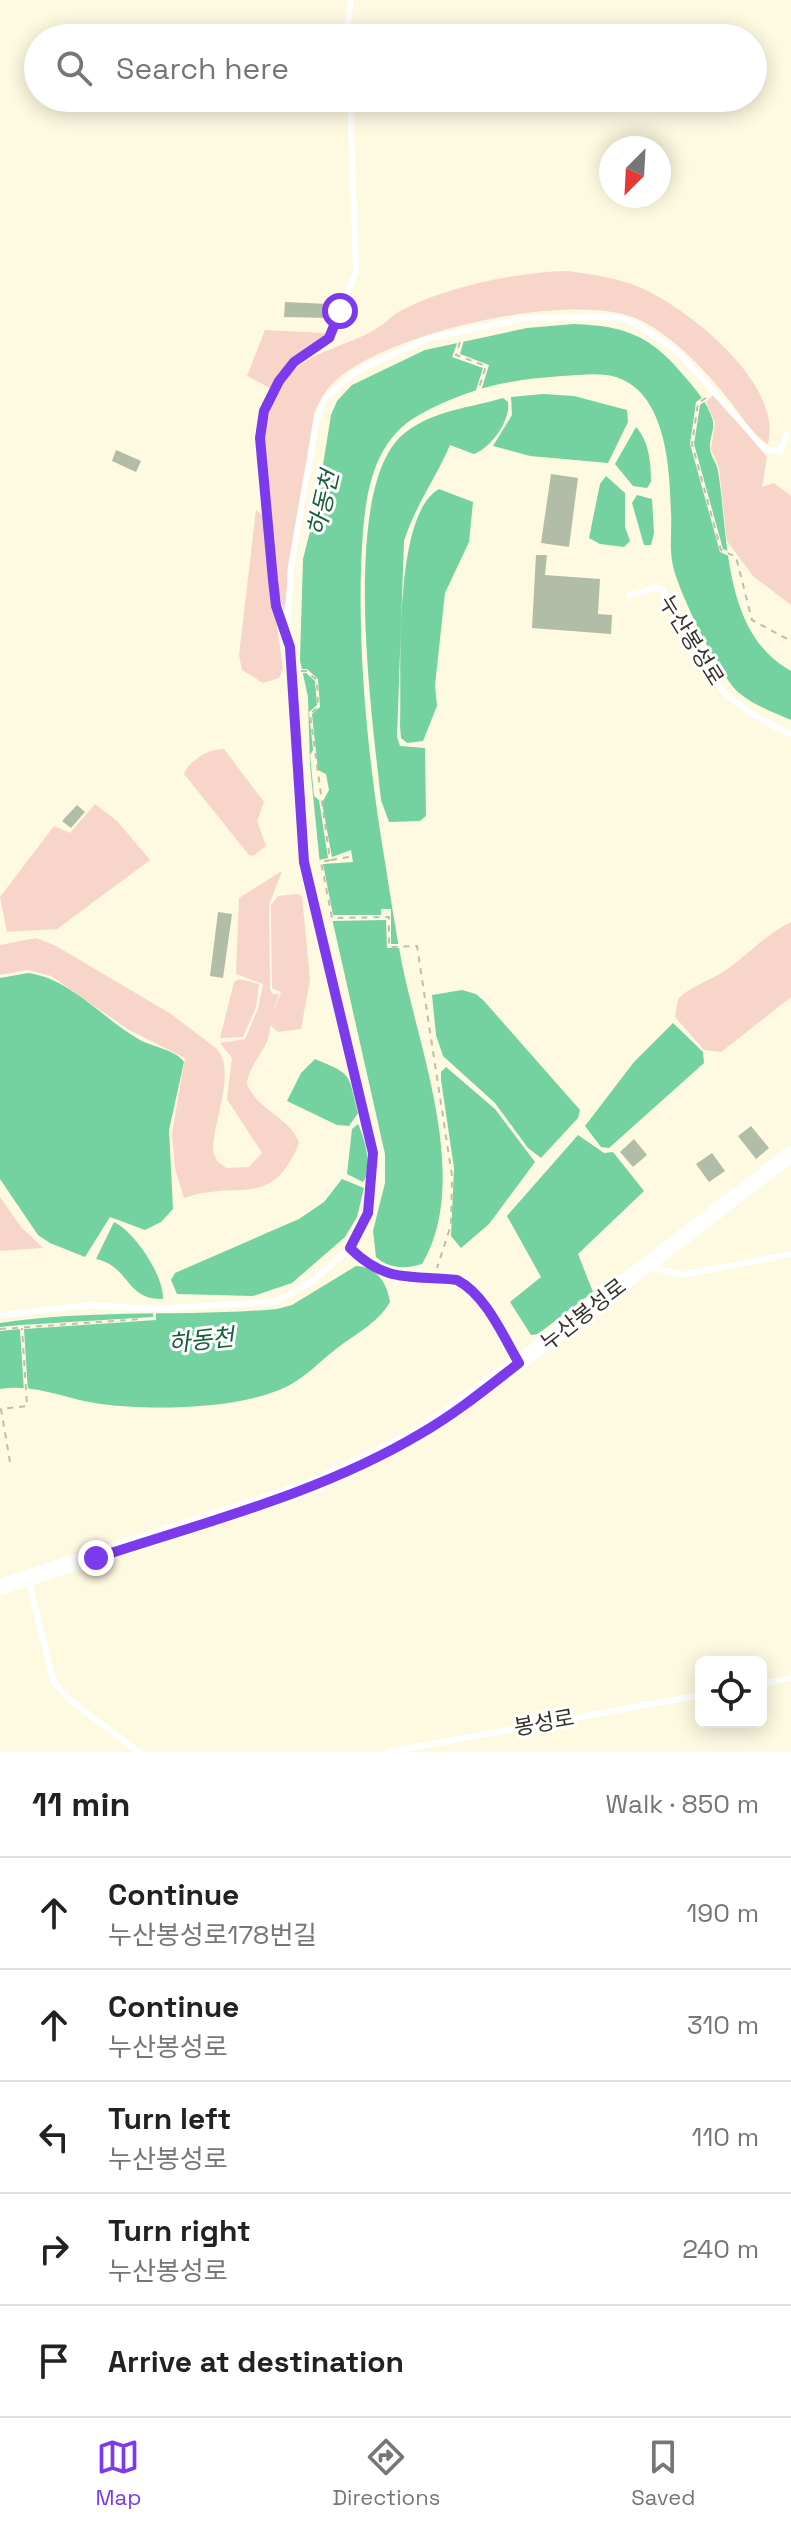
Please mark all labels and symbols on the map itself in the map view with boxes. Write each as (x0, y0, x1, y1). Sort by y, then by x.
north arrow (599, 136, 671, 208)
route start (322, 293, 358, 329)
water label: 하동천 (300, 464, 346, 539)
street label: 누산봉성로 (653, 590, 731, 690)
street label: 누산봉성로 (535, 1272, 631, 1356)
water label: 하동천 (166, 1321, 238, 1359)
route end (78, 1540, 114, 1576)
street label: 봉성로 (512, 1703, 576, 1741)

